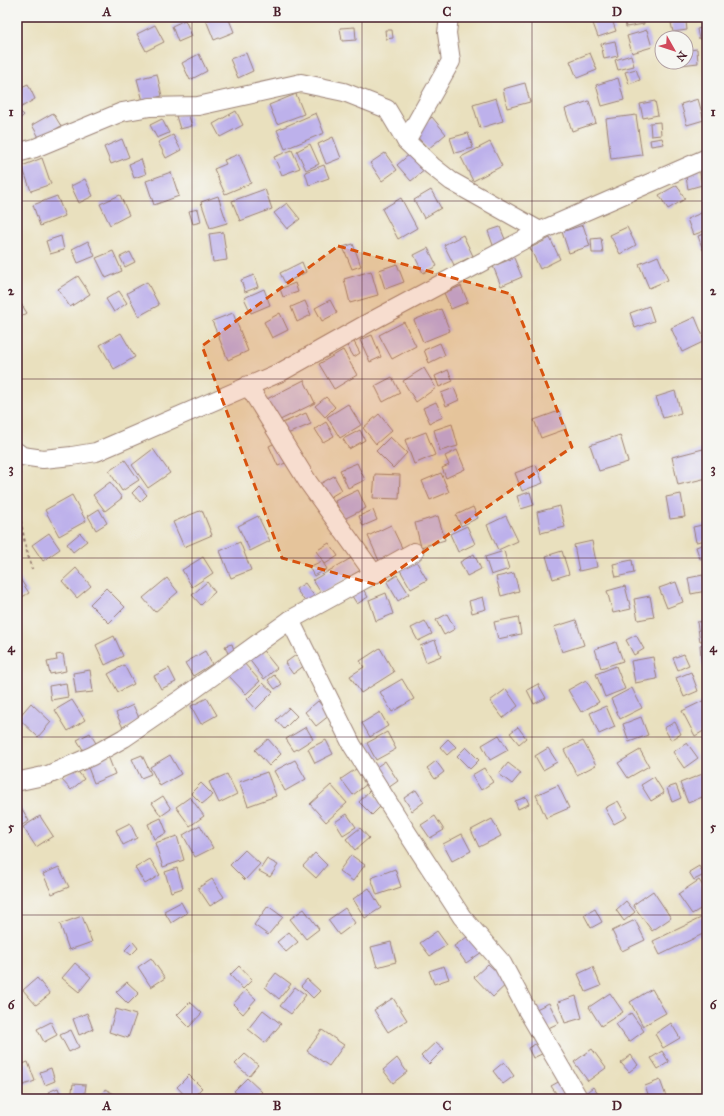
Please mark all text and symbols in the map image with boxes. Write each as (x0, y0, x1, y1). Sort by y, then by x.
text: A (102, 4, 112, 20)
text: B (273, 4, 282, 20)
text: C (443, 4, 452, 20)
text: D (612, 4, 622, 20)
north arrow (654, 30, 694, 70)
text: N (673, 48, 689, 64)
text: 1 (8, 104, 14, 120)
text: 1 (710, 104, 716, 120)
text: 2 (8, 283, 15, 299)
text: 2 (710, 283, 717, 299)
text: 3 (8, 461, 14, 477)
text: 3 (710, 461, 716, 477)
text: 4 (7, 640, 15, 656)
text: 4 (709, 640, 717, 656)
text: 5 (8, 819, 15, 835)
text: 5 (710, 819, 717, 835)
text: 6 (8, 997, 16, 1013)
text: 6 (710, 997, 718, 1013)
text: A (102, 1098, 112, 1114)
text: B (273, 1098, 282, 1114)
text: C (443, 1098, 452, 1114)
text: D (612, 1098, 622, 1114)

